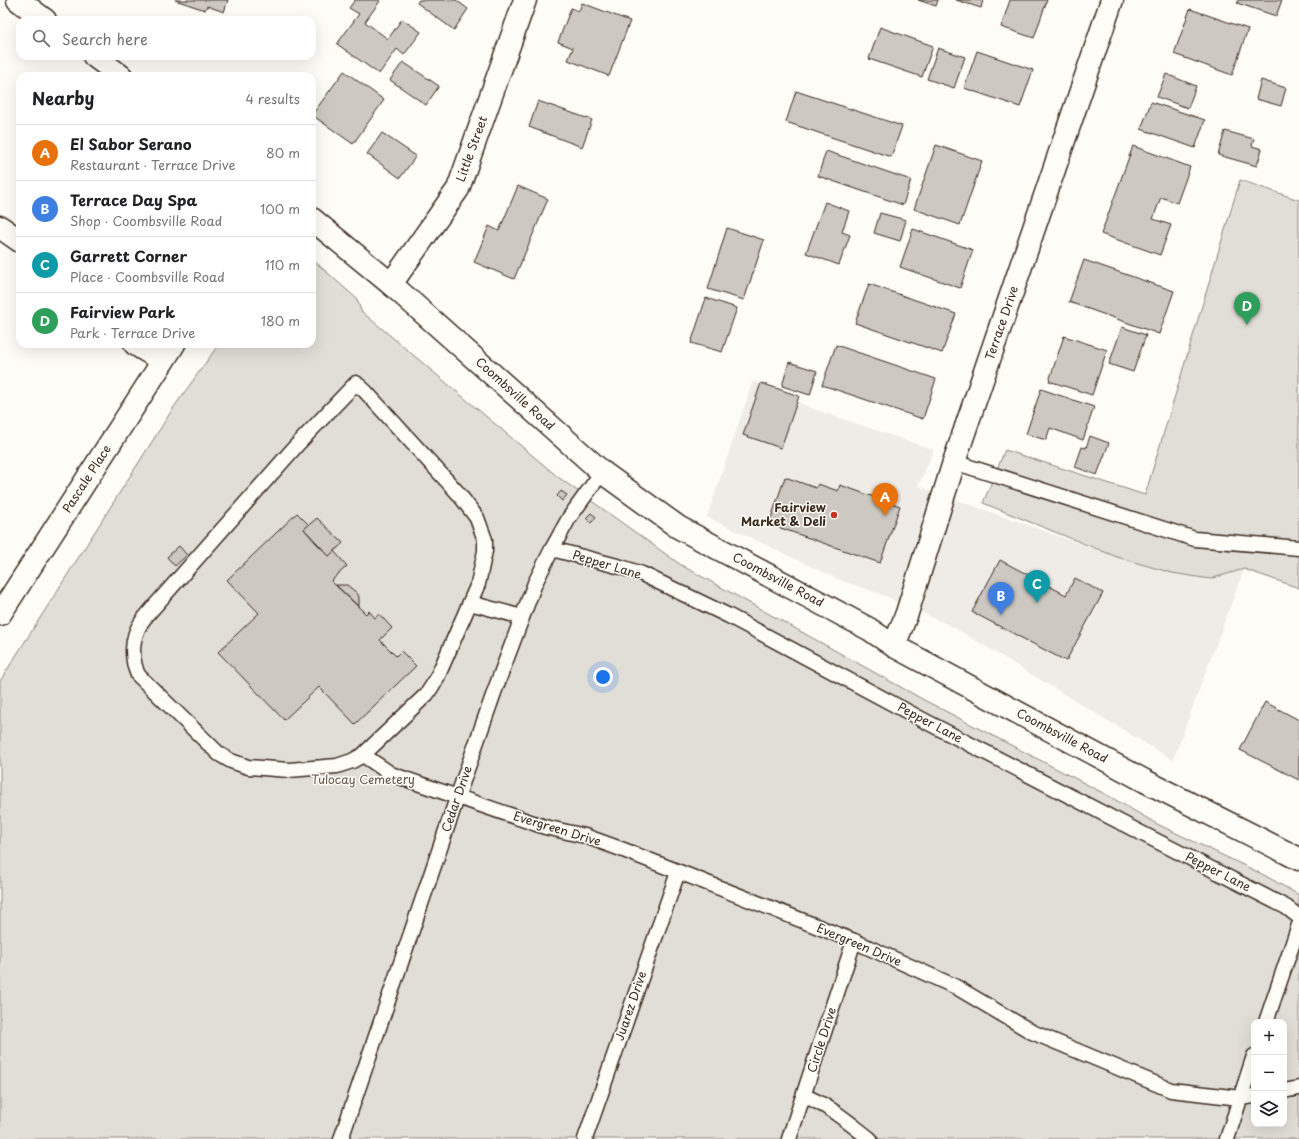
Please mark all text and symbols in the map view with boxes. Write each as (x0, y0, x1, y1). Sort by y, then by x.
search box (16, 16, 316, 60)
icon: search (30, 27, 52, 49)
text: Search here (62, 27, 148, 50)
text: Nearby (32, 85, 94, 111)
text: 4 results (246, 89, 300, 108)
street label: Little Street (451, 113, 491, 184)
text: El Sabor Serano (70, 132, 192, 155)
text: A (40, 143, 50, 162)
text: 80 m (266, 143, 300, 162)
text: Restaurant · Terrace Drive (70, 155, 235, 174)
text: Terrace Day Spa (70, 188, 197, 211)
text: B (41, 199, 49, 218)
text: 100 m (260, 199, 300, 218)
text: Shop · Coombsville Road (70, 211, 222, 230)
text: Garrett Corner (70, 244, 187, 267)
text: C (40, 255, 50, 274)
text: 110 m (265, 255, 300, 274)
text: Place · Coombsville Road (70, 267, 225, 286)
street label: Terrace Drive (980, 283, 1022, 362)
pin: D (1234, 292, 1260, 325)
text: Fairview Park (70, 300, 175, 323)
text: D (40, 311, 50, 330)
text: 180 m (261, 311, 300, 330)
text: Park · Terrace Drive (70, 323, 195, 342)
street label: Coombsville Road (472, 353, 559, 434)
street label: Pascale Place (57, 441, 115, 516)
pin: A (872, 483, 898, 516)
place label: Fairview Market & Deli (741, 498, 826, 530)
marker: Fairview Market & Deli (829, 510, 839, 520)
street label: Pepper Lane (571, 545, 644, 583)
street label: Coombsville Road (730, 547, 827, 611)
pin: C (1024, 570, 1050, 603)
pin: B (988, 582, 1014, 615)
your location (593, 667, 613, 687)
street label: Pepper Lane (895, 697, 966, 747)
street label: Coombsville Road (1014, 703, 1111, 767)
street label: Cedar Drive (436, 763, 476, 834)
park label: Tulocay Cemetery (311, 770, 415, 788)
street label: Evergreen Drive (511, 806, 603, 850)
street label: Pepper Lane (1183, 847, 1254, 895)
street label: Evergreen Drive (814, 918, 905, 970)
street label: Juarez Drive (610, 968, 650, 1043)
street label: Circle Drive (802, 1005, 840, 1075)
map controls (1251, 1019, 1287, 1127)
button: + (1251, 1019, 1287, 1055)
button: − (1251, 1055, 1287, 1091)
button: layers (1251, 1091, 1287, 1127)

